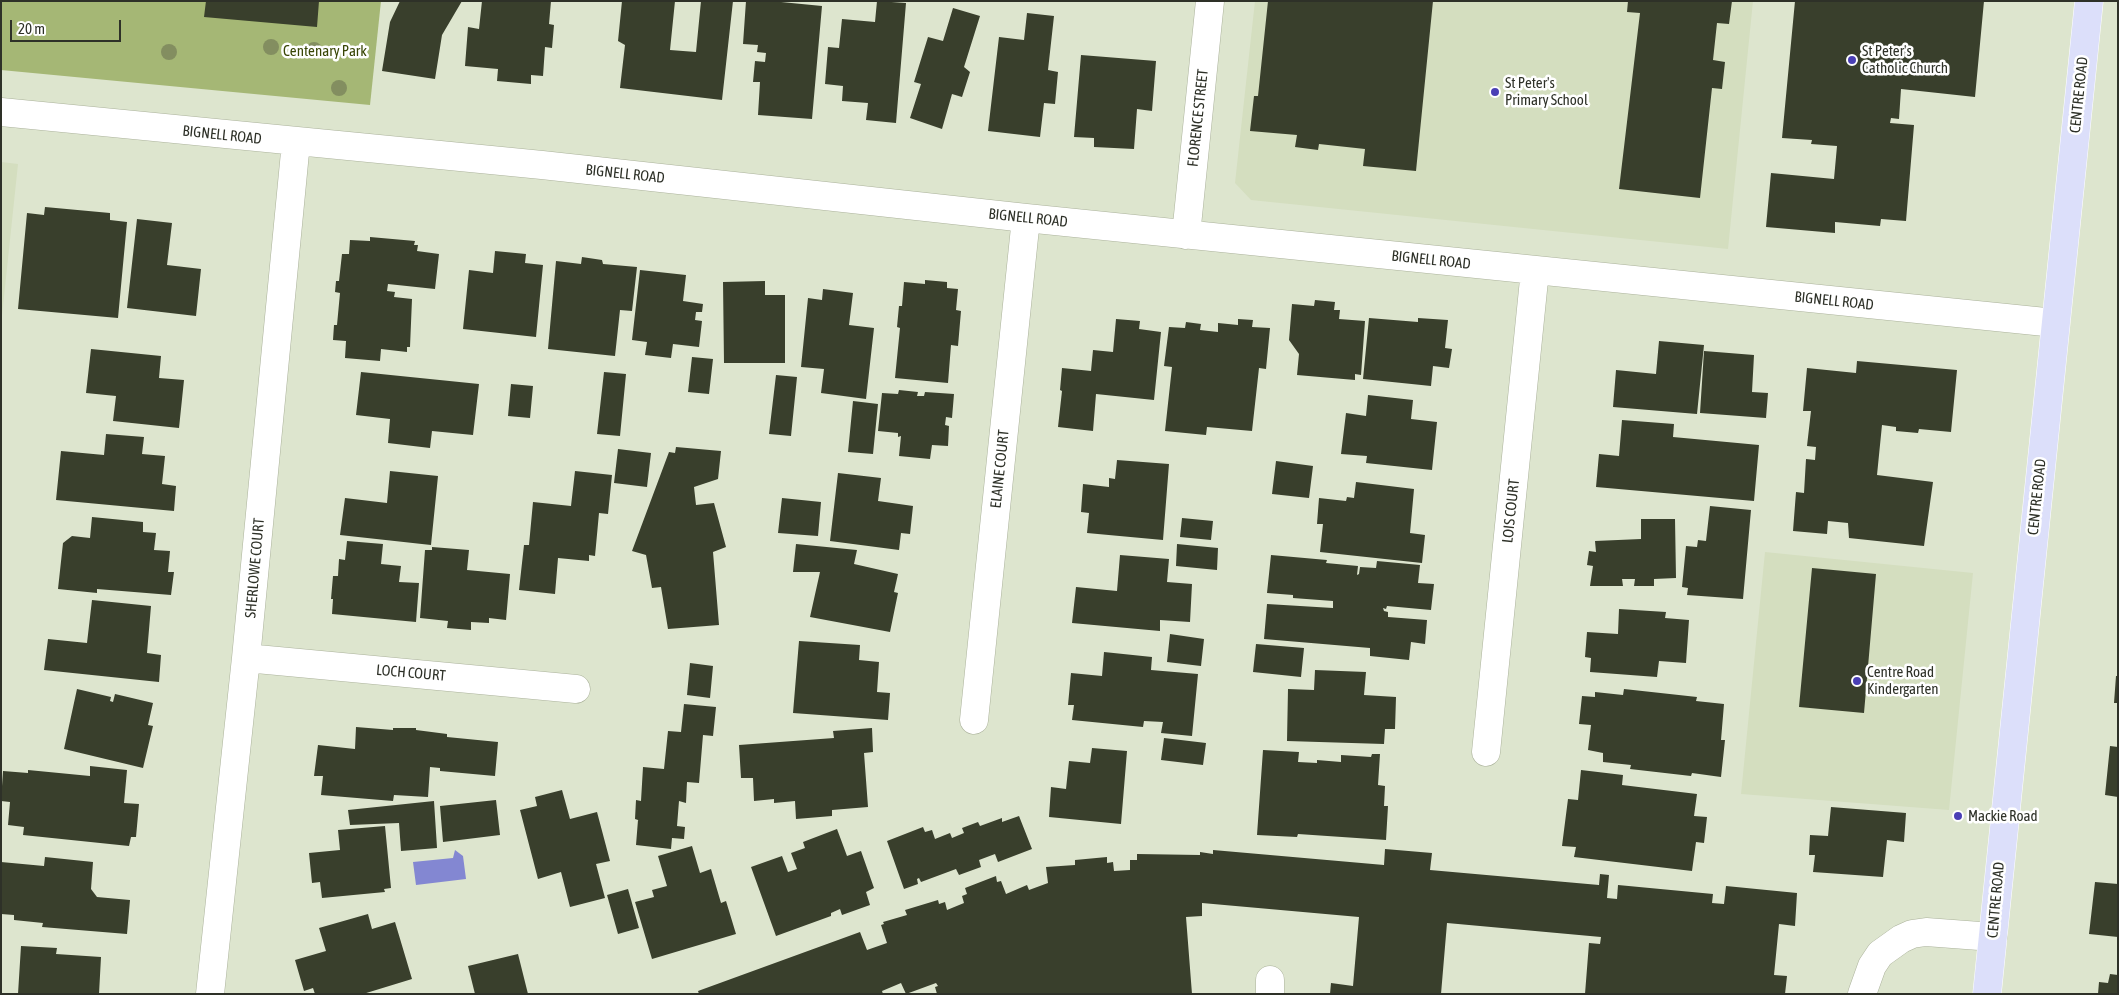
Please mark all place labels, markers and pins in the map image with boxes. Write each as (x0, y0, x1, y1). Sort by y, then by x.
place label: St Peter's Catholic Church (1862, 42, 1948, 77)
marker: St Peter's Catholic Church (1846, 54, 1858, 66)
place label: St Peter's Primary School (1505, 74, 1588, 109)
marker: St Peter's Primary School (1489, 86, 1501, 98)
place label: Centre Road Kindergarten (1867, 663, 1939, 698)
marker: Centre Road Kindergarten (1851, 675, 1863, 687)
place label: Mackie Road (1968, 807, 2038, 825)
marker: Mackie Road (1952, 810, 1964, 822)

